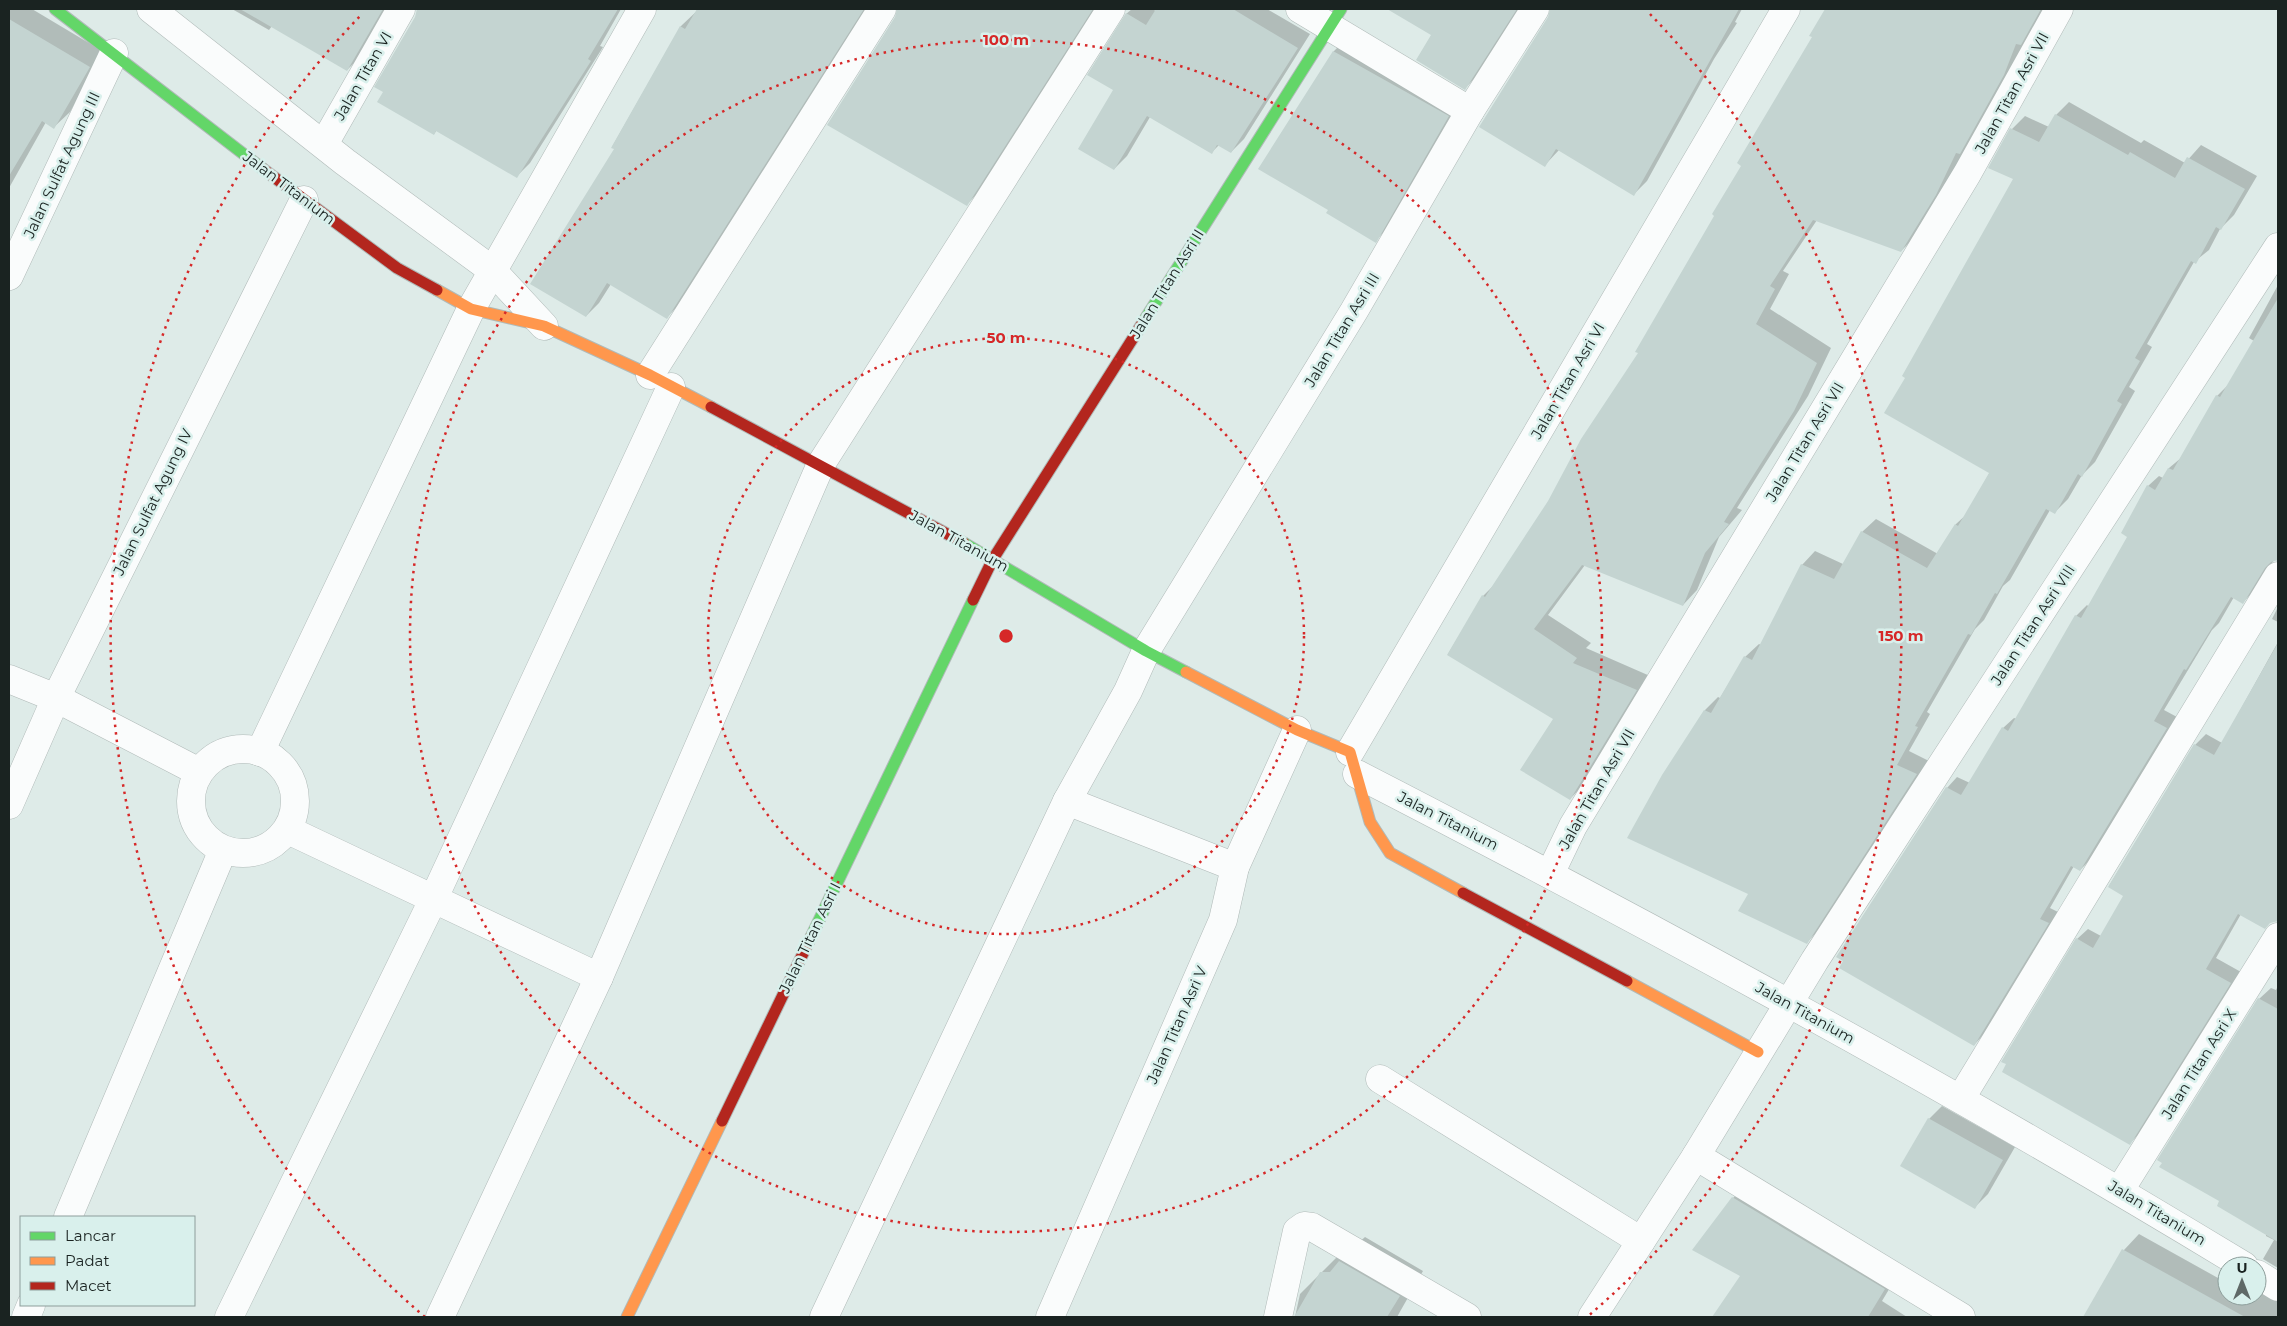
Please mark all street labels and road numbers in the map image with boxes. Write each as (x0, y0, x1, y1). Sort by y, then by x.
street label: Jalan Titan VI (329, 28, 396, 124)
street label: Jalan Titan Asri VII (1970, 29, 2053, 158)
street label: Jalan Sulfat Agung III (19, 89, 104, 242)
street label: Jalan Titanium (239, 146, 339, 228)
street label: Jalan Titan Asri II (1125, 225, 1208, 343)
street label: Jalan Titan Asri III (1299, 269, 1383, 391)
street label: Jalan Titan Asri VI (1526, 319, 1609, 443)
street label: Jalan Titan Asri VII (1761, 379, 1848, 506)
street label: Jalan Sulfat Agung IV (108, 425, 197, 579)
street label: Jalan Titanium (905, 505, 1012, 576)
street label: Jalan Titan Asri VIII (1986, 561, 2079, 690)
street label: Jalan Titan Asri VII (1554, 725, 1639, 853)
street label: Jalan Titanium (1394, 787, 1502, 854)
street label: Jalan Titan Asri I (774, 879, 845, 997)
street label: Jalan Titan Asri V (1142, 962, 1211, 1088)
street label: Jalan Titanium (1751, 977, 1858, 1048)
street label: Jalan Titan Asri X (2157, 1005, 2240, 1123)
street label: Jalan Titanium (2104, 1175, 2210, 1249)

